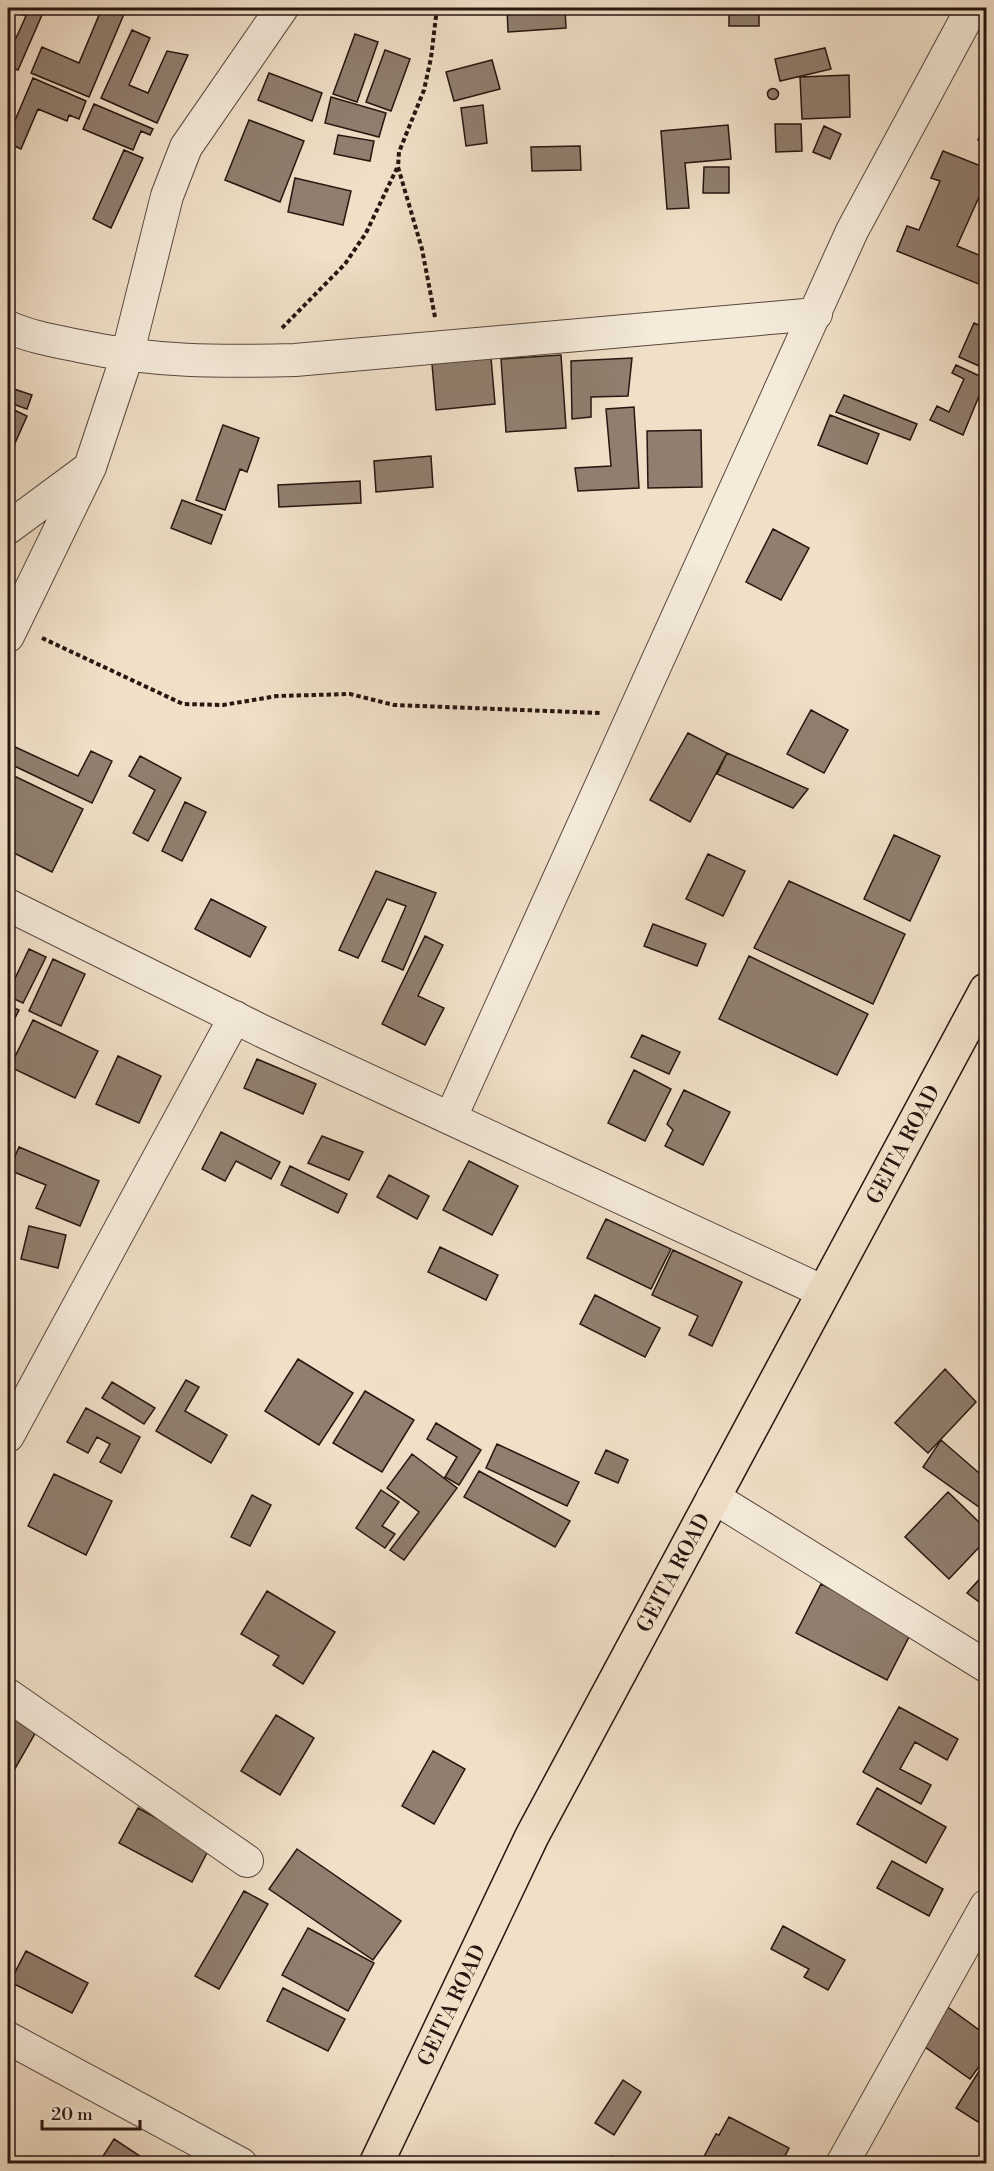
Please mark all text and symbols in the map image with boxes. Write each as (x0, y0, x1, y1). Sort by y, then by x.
street label: GEITA ROAD (861, 1081, 947, 1209)
street label: GEITA ROAD (632, 1509, 717, 1637)
street label: GEITA ROAD (413, 1941, 492, 2070)
scale bar (42, 2093, 140, 2131)
text: 20 m (51, 2103, 93, 2126)

